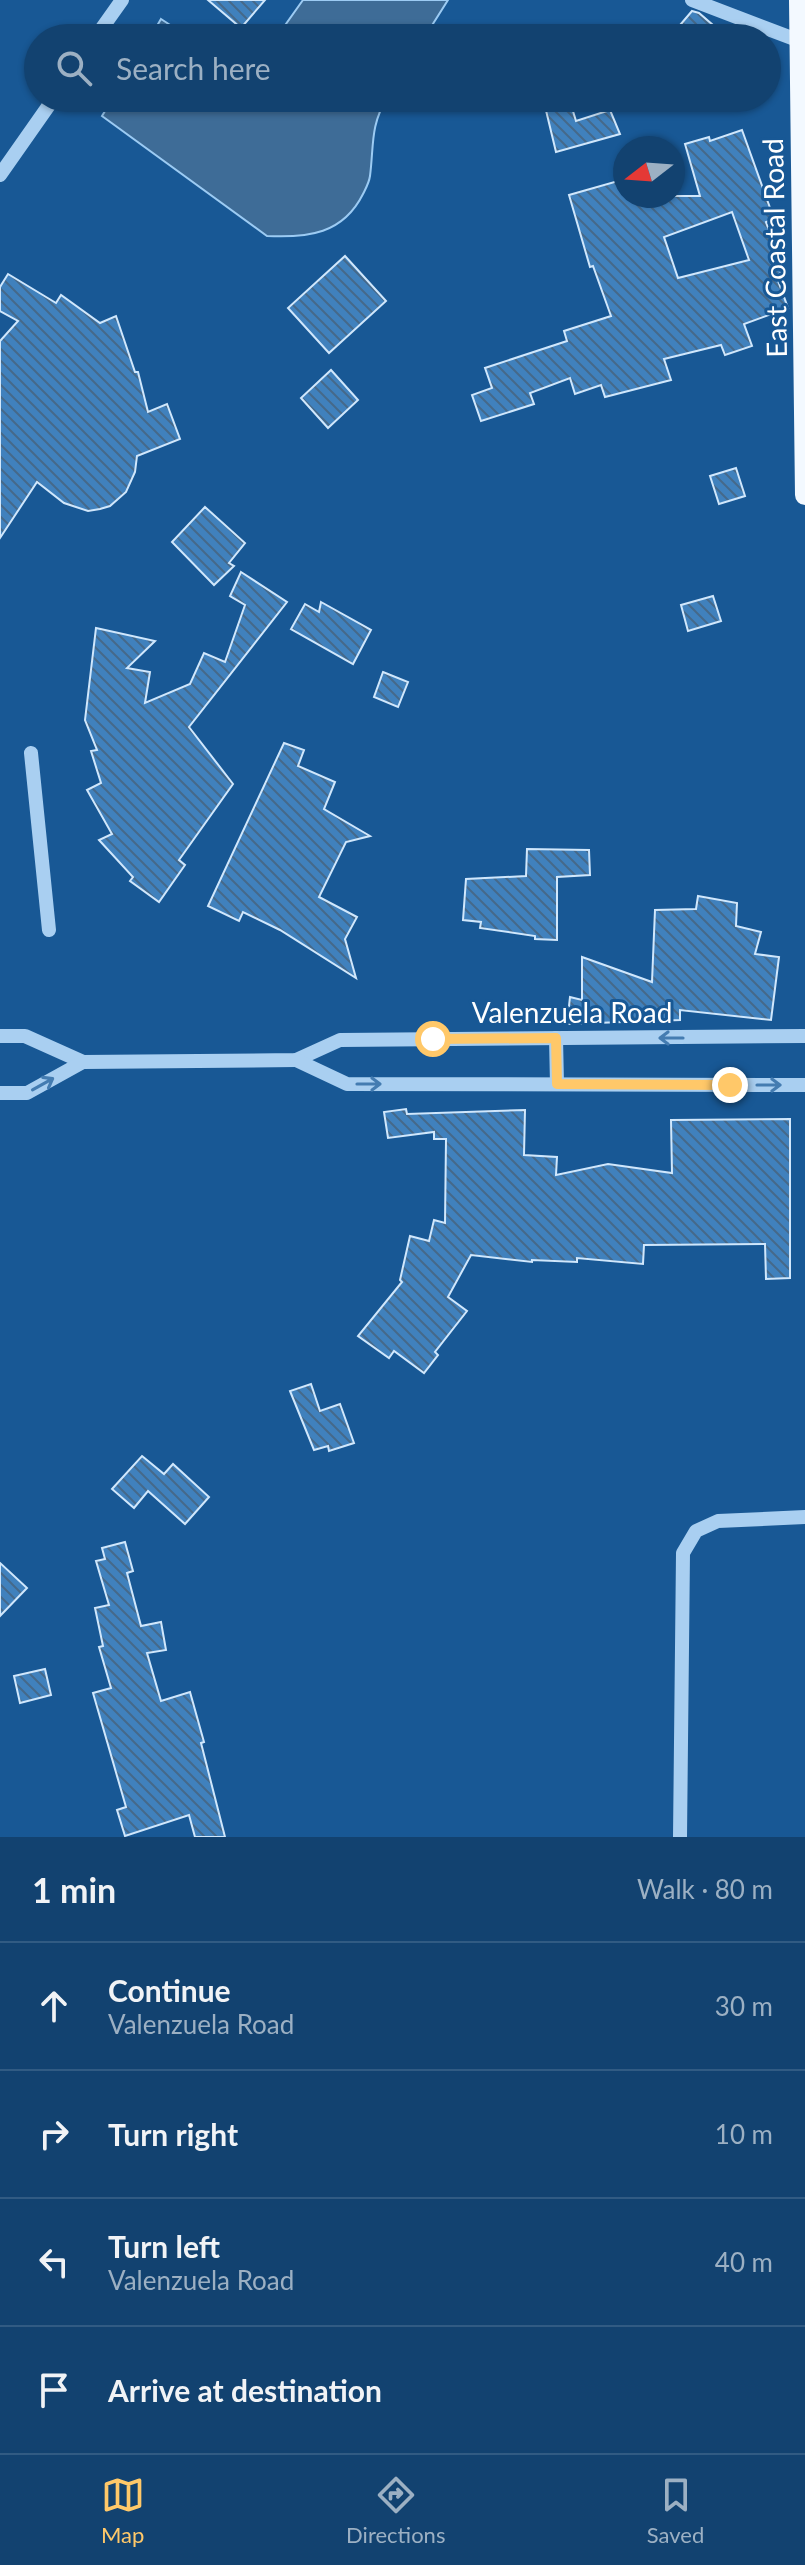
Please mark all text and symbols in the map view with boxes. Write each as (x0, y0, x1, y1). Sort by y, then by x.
search box (24, 24, 781, 112)
icon: search (52, 46, 96, 90)
text: Search here (116, 50, 271, 86)
north arrow (613, 136, 685, 208)
street label: East Coastal Road (755, 138, 793, 358)
street label: Valenzuela Road (472, 995, 672, 1029)
route start (415, 1021, 451, 1057)
one-way arrow (658, 1030, 685, 1045)
route end (712, 1067, 748, 1103)
one-way arrow (31, 1076, 54, 1092)
one-way arrow (355, 1076, 382, 1092)
one-way arrow (755, 1077, 782, 1093)
text: 1 min (32, 1869, 116, 1910)
text: Walk · 80 m (637, 1873, 773, 1905)
text: Continue (108, 1972, 231, 2008)
icon: ahead (32, 1984, 76, 2028)
text: 30 m (715, 1990, 773, 2022)
text: Valenzuela Road (108, 2008, 294, 2040)
icon: right (32, 2112, 76, 2156)
text: Turn right (108, 2116, 238, 2152)
text: 10 m (715, 2118, 773, 2150)
text: Turn left (108, 2228, 220, 2264)
icon: left (32, 2240, 76, 2284)
text: 40 m (715, 2246, 773, 2278)
text: Valenzuela Road (108, 2264, 294, 2296)
icon: arrive (32, 2368, 76, 2412)
text: Arrive at destination (108, 2372, 382, 2408)
tab: Map (101, 2473, 145, 2548)
tab: Directions (346, 2473, 445, 2548)
tab: Saved (647, 2473, 704, 2548)

